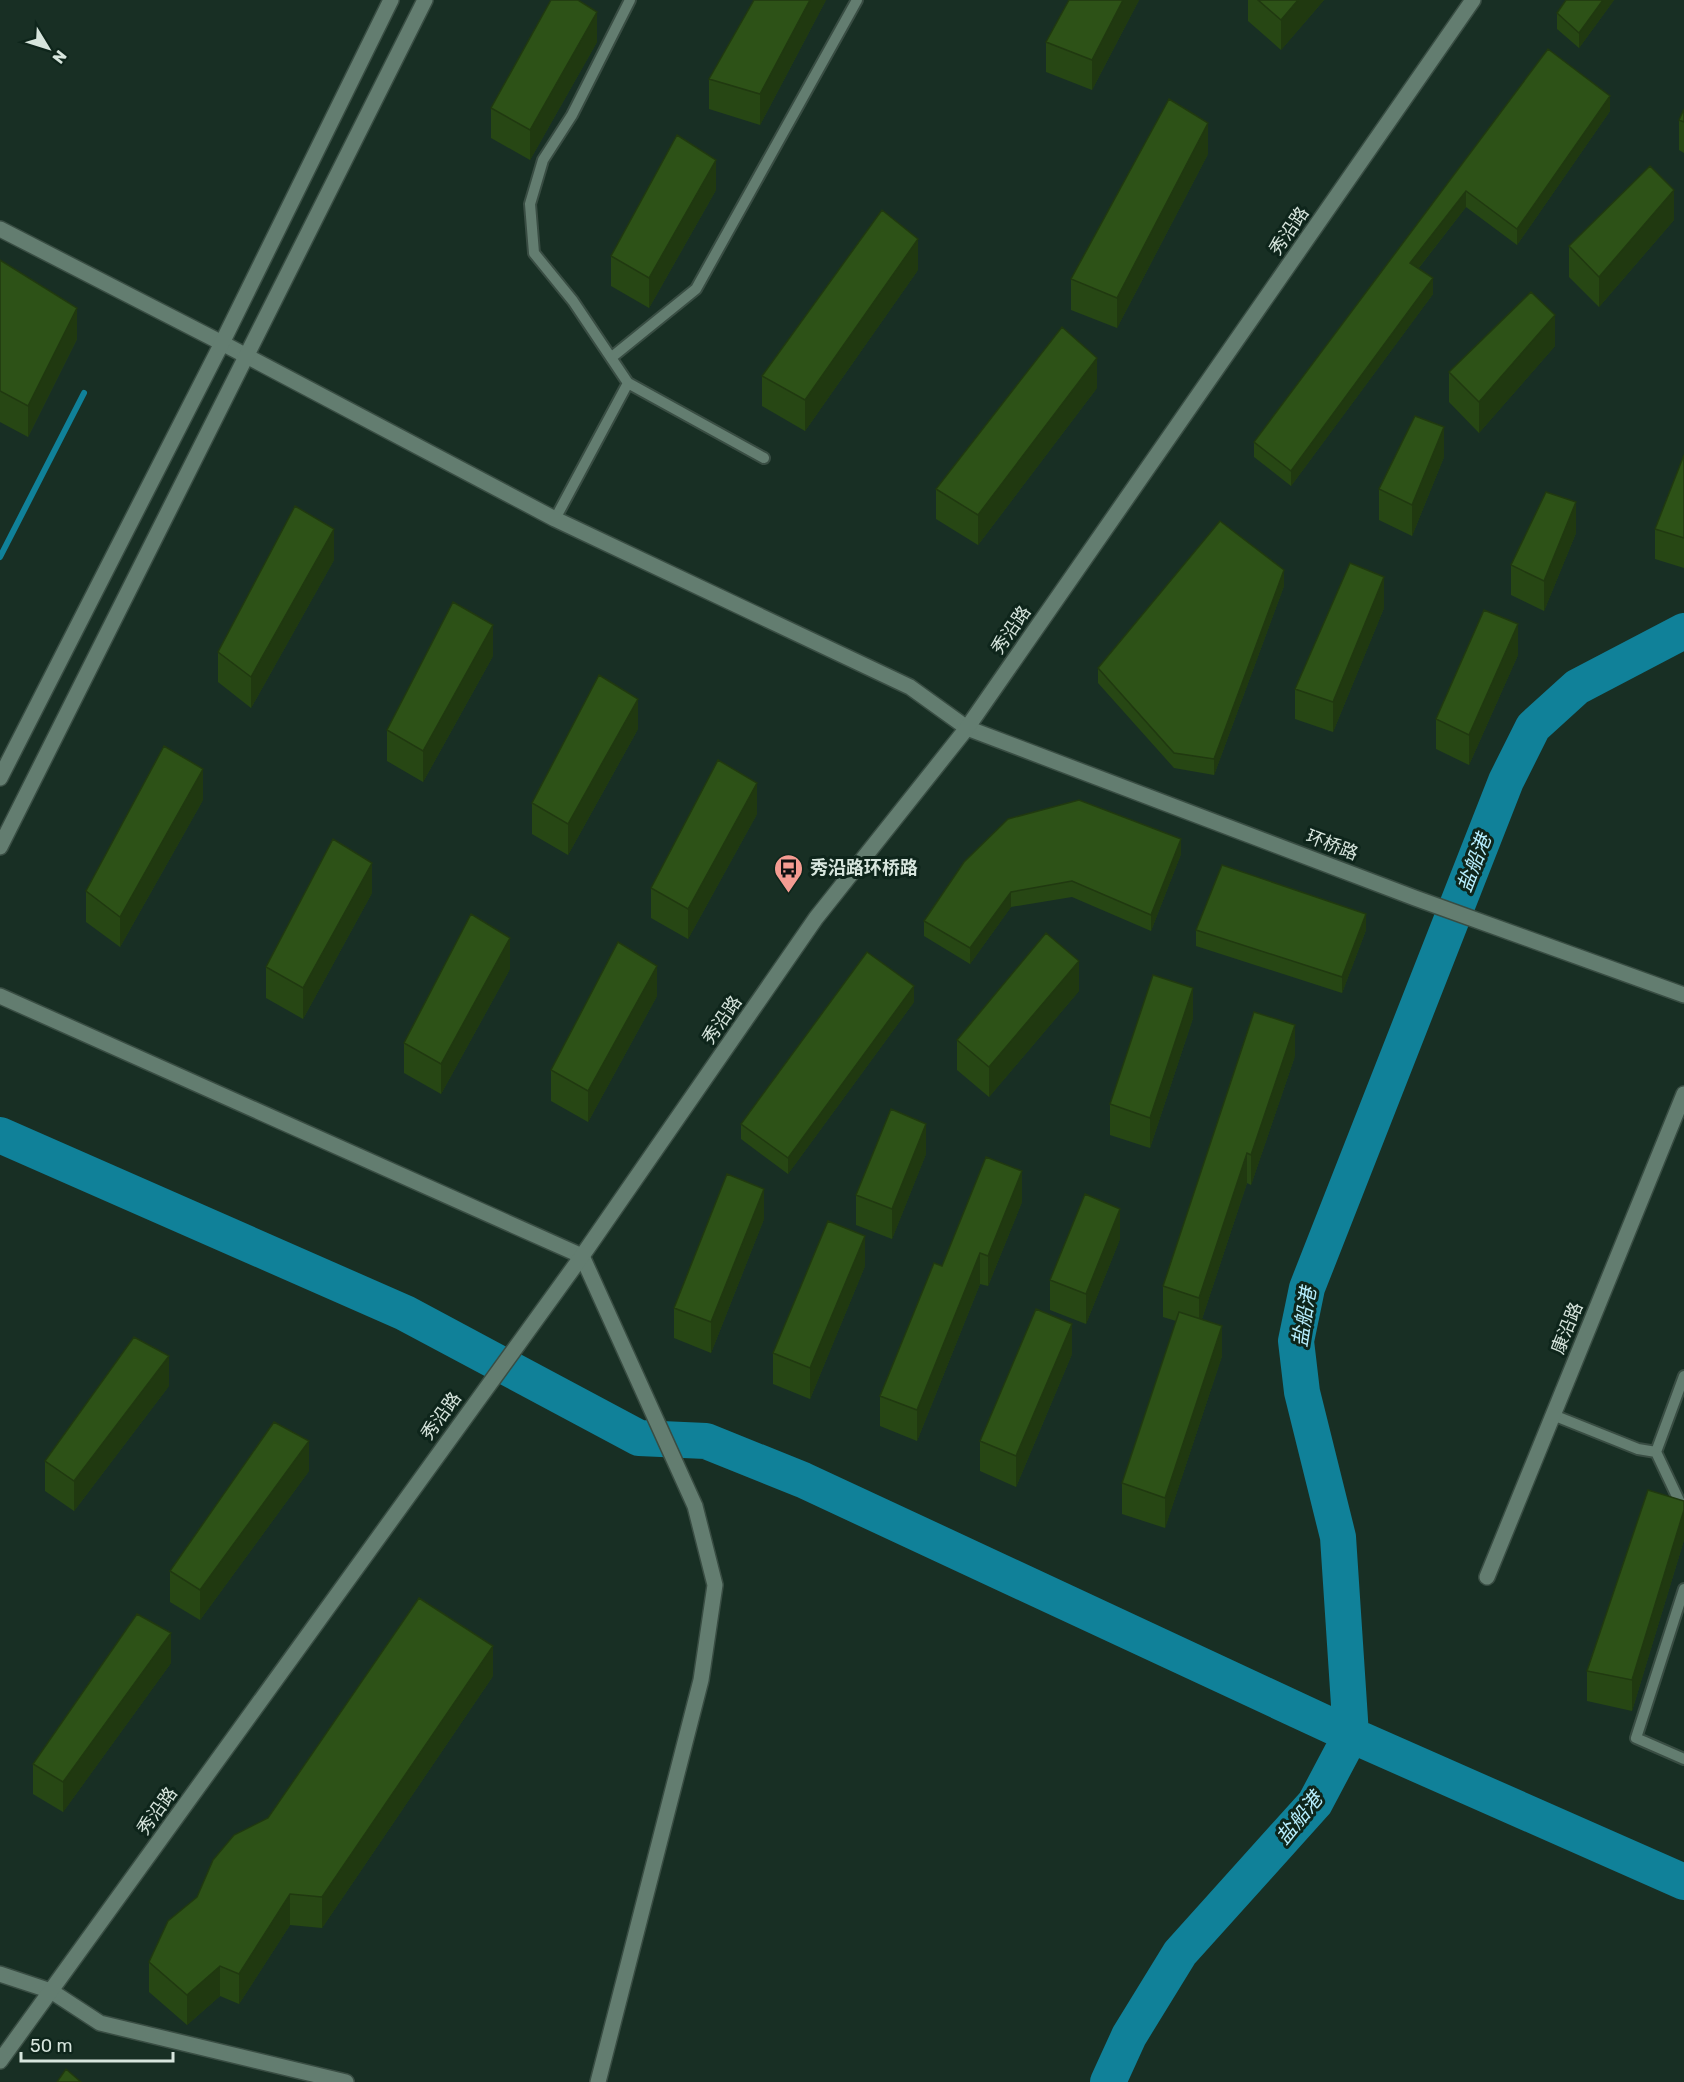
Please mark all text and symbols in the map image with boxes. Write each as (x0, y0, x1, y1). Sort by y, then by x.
north arrow (18, 18, 78, 78)
text: N (48, 47, 70, 67)
street label: 秀沿路 (1265, 203, 1313, 259)
street label: 秀沿路 (987, 602, 1035, 658)
street label: 环桥路 (1303, 825, 1361, 865)
water label: 盐船港 (1452, 828, 1497, 895)
bus stop icon: 秀沿路环桥路 (773, 852, 805, 894)
place label: 秀沿路环桥路 (810, 857, 918, 879)
street label: 秀沿路 (698, 992, 746, 1048)
water label: 盐船港 (1287, 1283, 1321, 1349)
street label: 康沿路 (1547, 1299, 1587, 1357)
street label: 秀沿路 (416, 1388, 466, 1444)
street label: 秀沿路 (132, 1783, 182, 1839)
water label: 盐船港 (1271, 1785, 1329, 1849)
scale bar (21, 2025, 172, 2063)
text: 50 m (30, 2035, 73, 2057)

